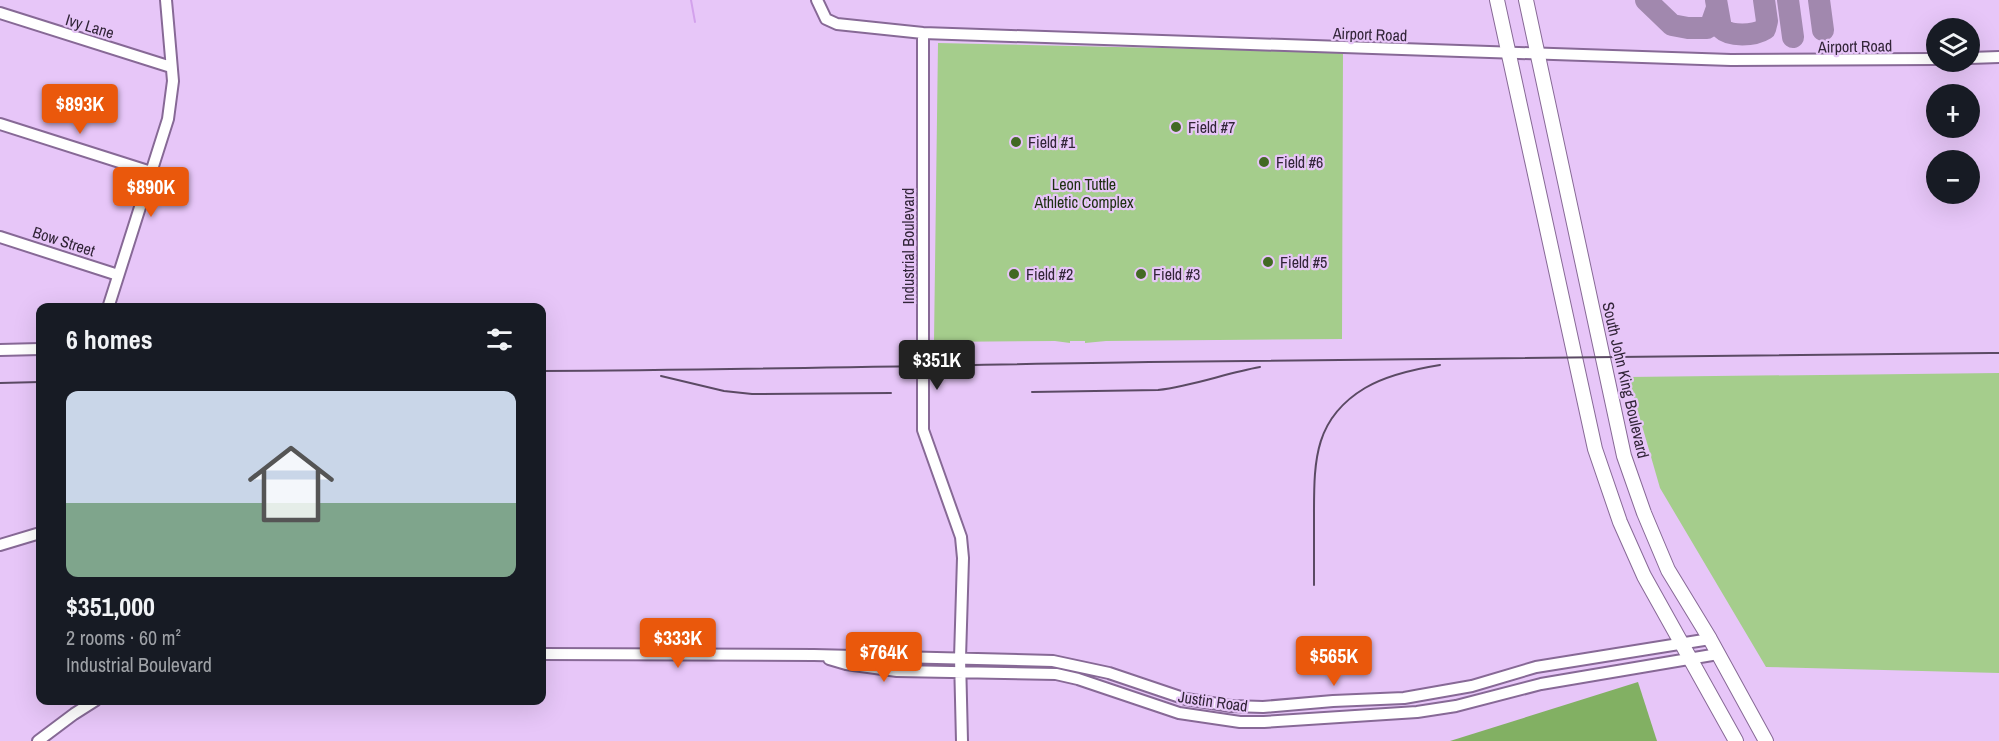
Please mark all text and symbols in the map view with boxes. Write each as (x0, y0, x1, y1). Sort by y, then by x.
street label: Ivy Lane (63, 8, 117, 44)
map controls (1926, 18, 1980, 204)
button: layers (1926, 18, 1980, 72)
street label: Airport Road (1331, 22, 1408, 46)
street label: Airport Road (1817, 34, 1892, 58)
pin: $893K (38, 84, 122, 135)
button: + (1926, 84, 1980, 138)
text: $893K (56, 90, 104, 117)
place label: Field #7 (1188, 116, 1235, 138)
marker: Field #7 (1169, 120, 1183, 134)
place label: Field #1 (1028, 131, 1076, 153)
marker: Field #1 (1009, 135, 1023, 149)
button: − (1926, 150, 1980, 204)
place label: Field #6 (1276, 151, 1323, 173)
marker: Field #6 (1257, 155, 1271, 169)
pin: $890K (109, 167, 193, 218)
text: $890K (127, 173, 175, 200)
park label: Leon Tuttle Athletic Complex (1033, 173, 1134, 213)
street label: Industrial Boulevard (897, 188, 919, 304)
street label: Bow Street (30, 221, 98, 261)
place label: Field #5 (1280, 251, 1327, 273)
marker: Field #5 (1261, 255, 1275, 269)
place label: Field #2 (1026, 263, 1073, 285)
place label: Field #3 (1153, 263, 1200, 285)
marker: Field #2 (1007, 267, 1021, 281)
marker: Field #3 (1134, 267, 1148, 281)
street label: South John King Boulevard (1597, 300, 1655, 460)
text: 6 homes (66, 322, 153, 357)
icon: filters (483, 323, 516, 356)
pin: $351K (895, 340, 979, 391)
text: $351K (913, 346, 961, 373)
icon: home (237, 430, 345, 538)
text: $351,000 (66, 589, 155, 624)
pin: $333K (636, 618, 720, 669)
text: 2 rooms · 60 m² (66, 624, 181, 651)
text: $333K (654, 624, 702, 651)
pin: $764K (842, 632, 926, 683)
pin: $565K (1292, 636, 1376, 687)
text: $764K (860, 638, 908, 665)
text: $565K (1310, 642, 1358, 669)
text: Industrial Boulevard (66, 651, 212, 678)
street label: Justin Road (1177, 685, 1249, 717)

